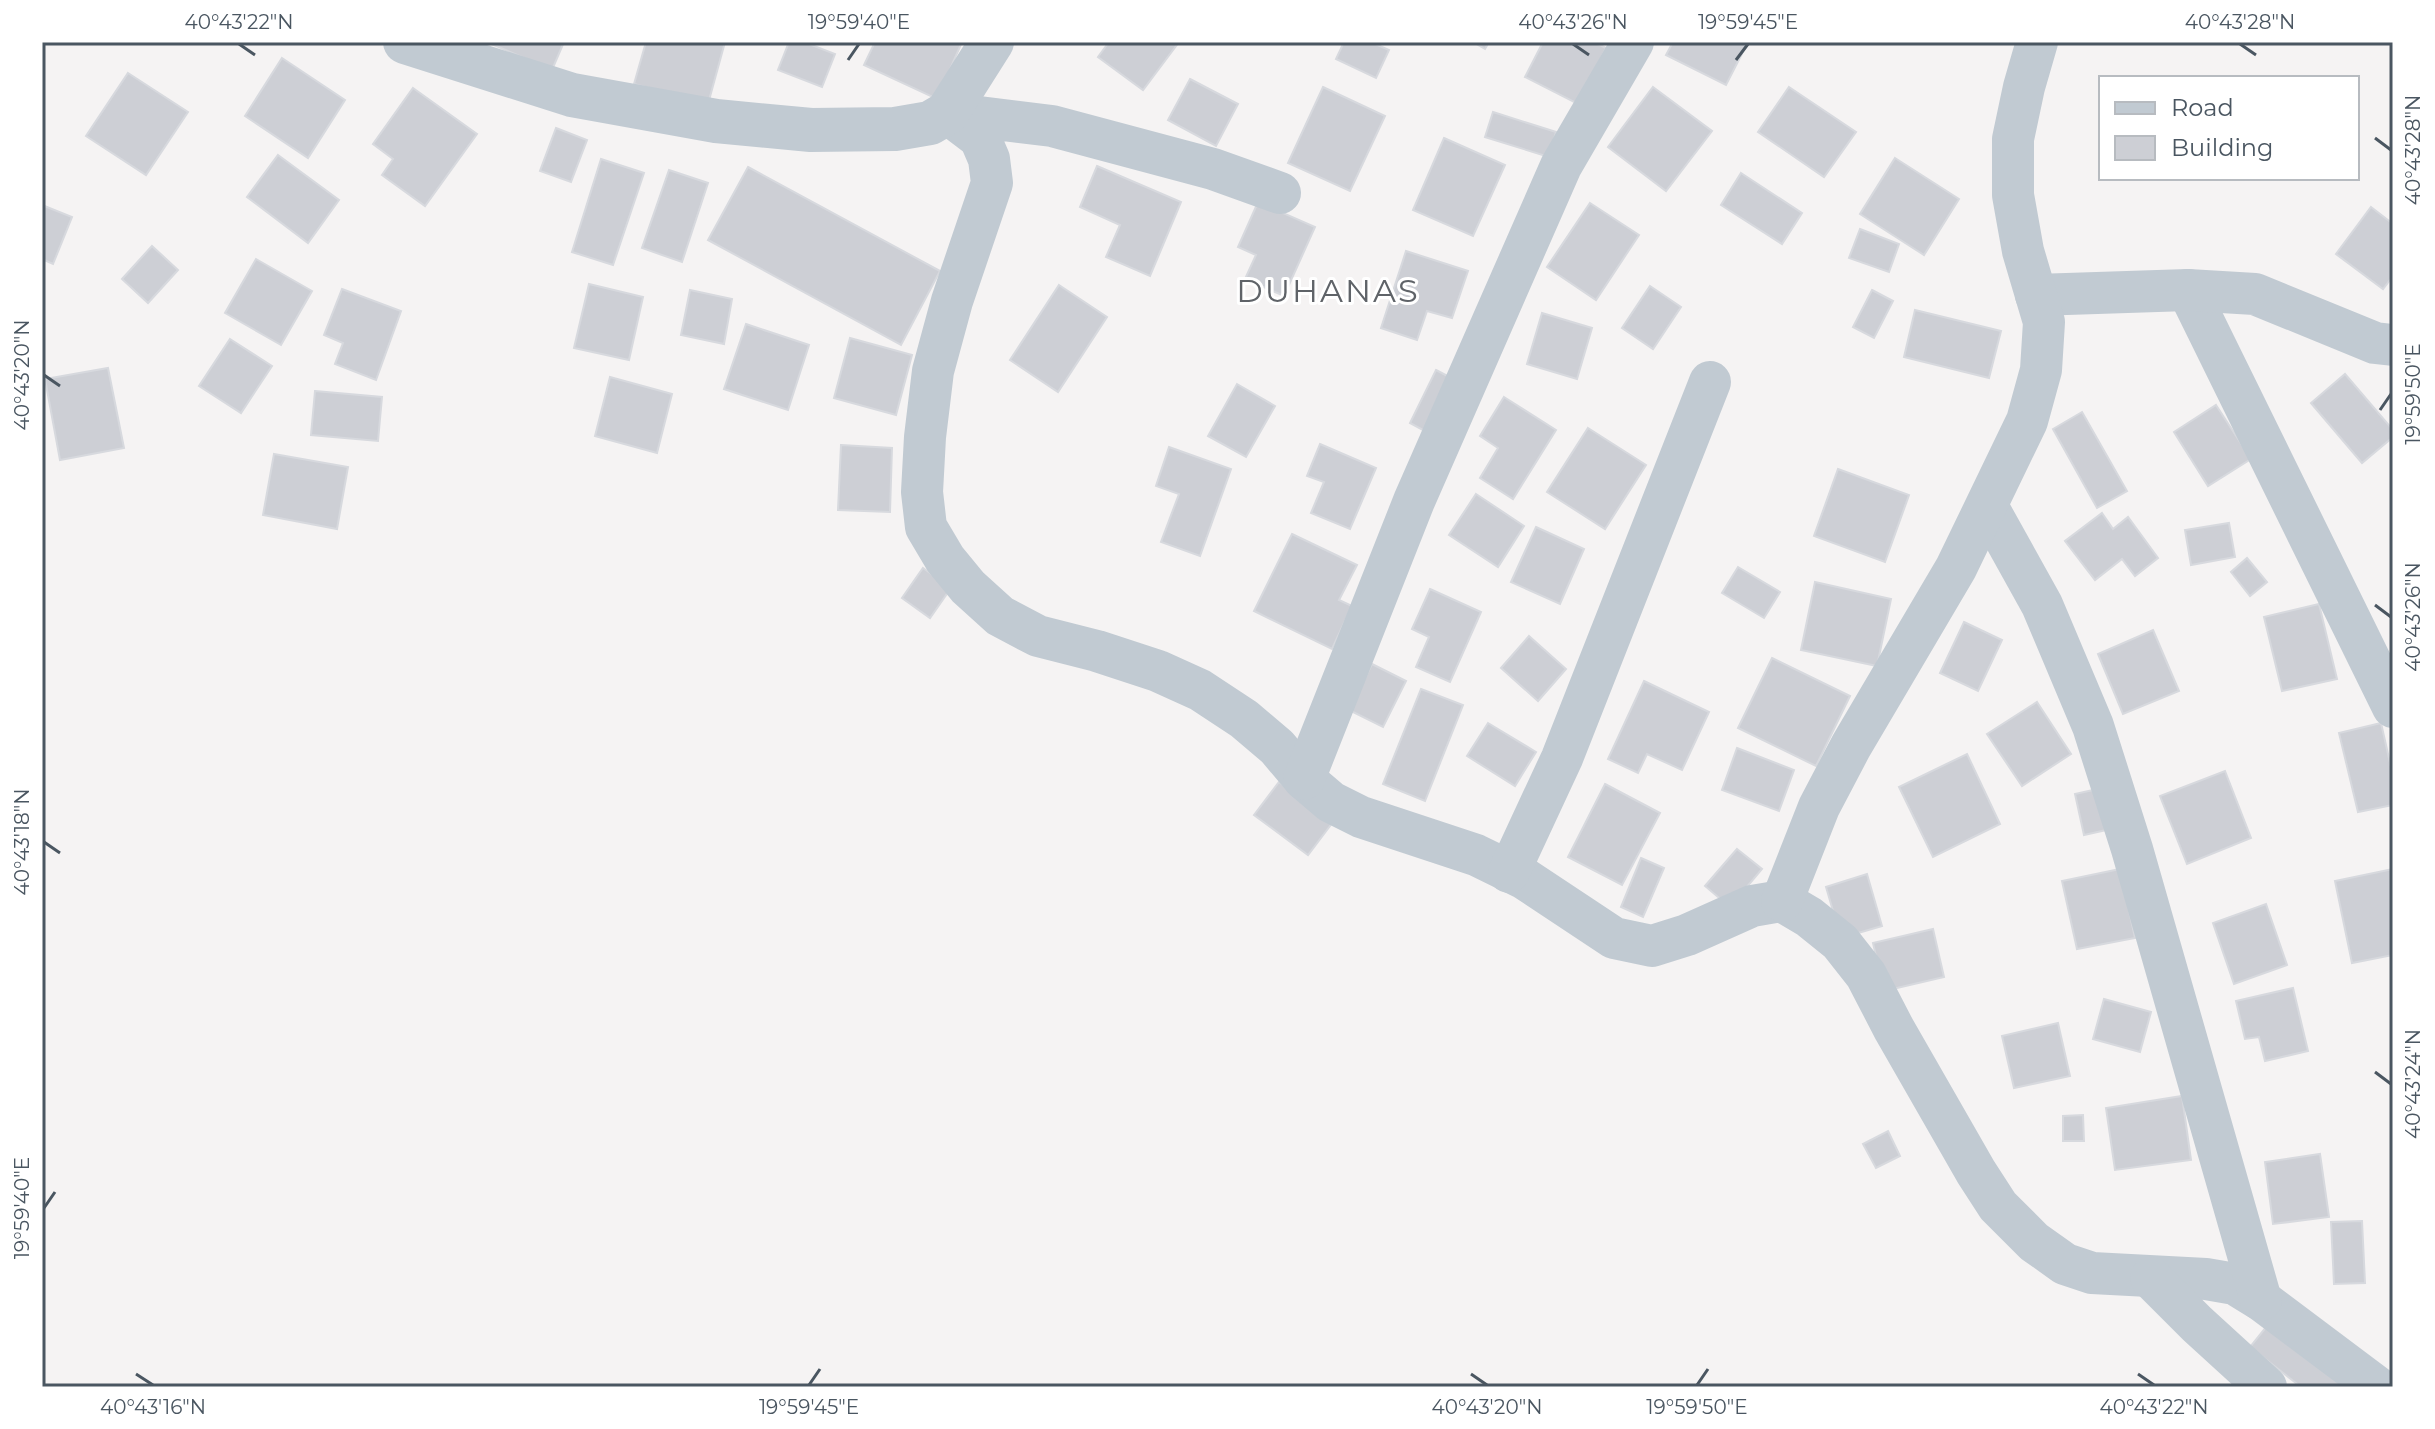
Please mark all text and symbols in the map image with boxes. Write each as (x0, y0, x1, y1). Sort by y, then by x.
text: 40°43'22"N (184, 10, 294, 34)
text: 19°59'40"E (808, 10, 910, 34)
text: 40°43'26"N (1518, 10, 1628, 34)
text: 19°59'45"E (1698, 10, 1798, 34)
text: 40°43'28"N (2185, 10, 2295, 34)
legend (2099, 76, 2359, 180)
text: Road (2171, 93, 2234, 122)
text: 40°43'28"N (2401, 95, 2425, 205)
text: Building (2171, 133, 2274, 162)
district label: DUHANAS (1236, 271, 1420, 310)
text: 40°43'20"N (10, 319, 34, 431)
text: 19°59'50"E (2401, 343, 2425, 445)
text: 40°43'26"N (2401, 562, 2425, 672)
text: 40°43'18"N (10, 789, 34, 895)
text: 40°43'24"N (2401, 1029, 2425, 1139)
text: 19°59'40"E (10, 1157, 34, 1259)
text: 40°43'16"N (100, 1395, 206, 1419)
text: 19°59'45"E (759, 1395, 859, 1419)
text: 40°43'20"N (1431, 1395, 1543, 1419)
text: 19°59'50"E (1646, 1395, 1748, 1419)
text: 40°43'22"N (2099, 1395, 2209, 1419)

